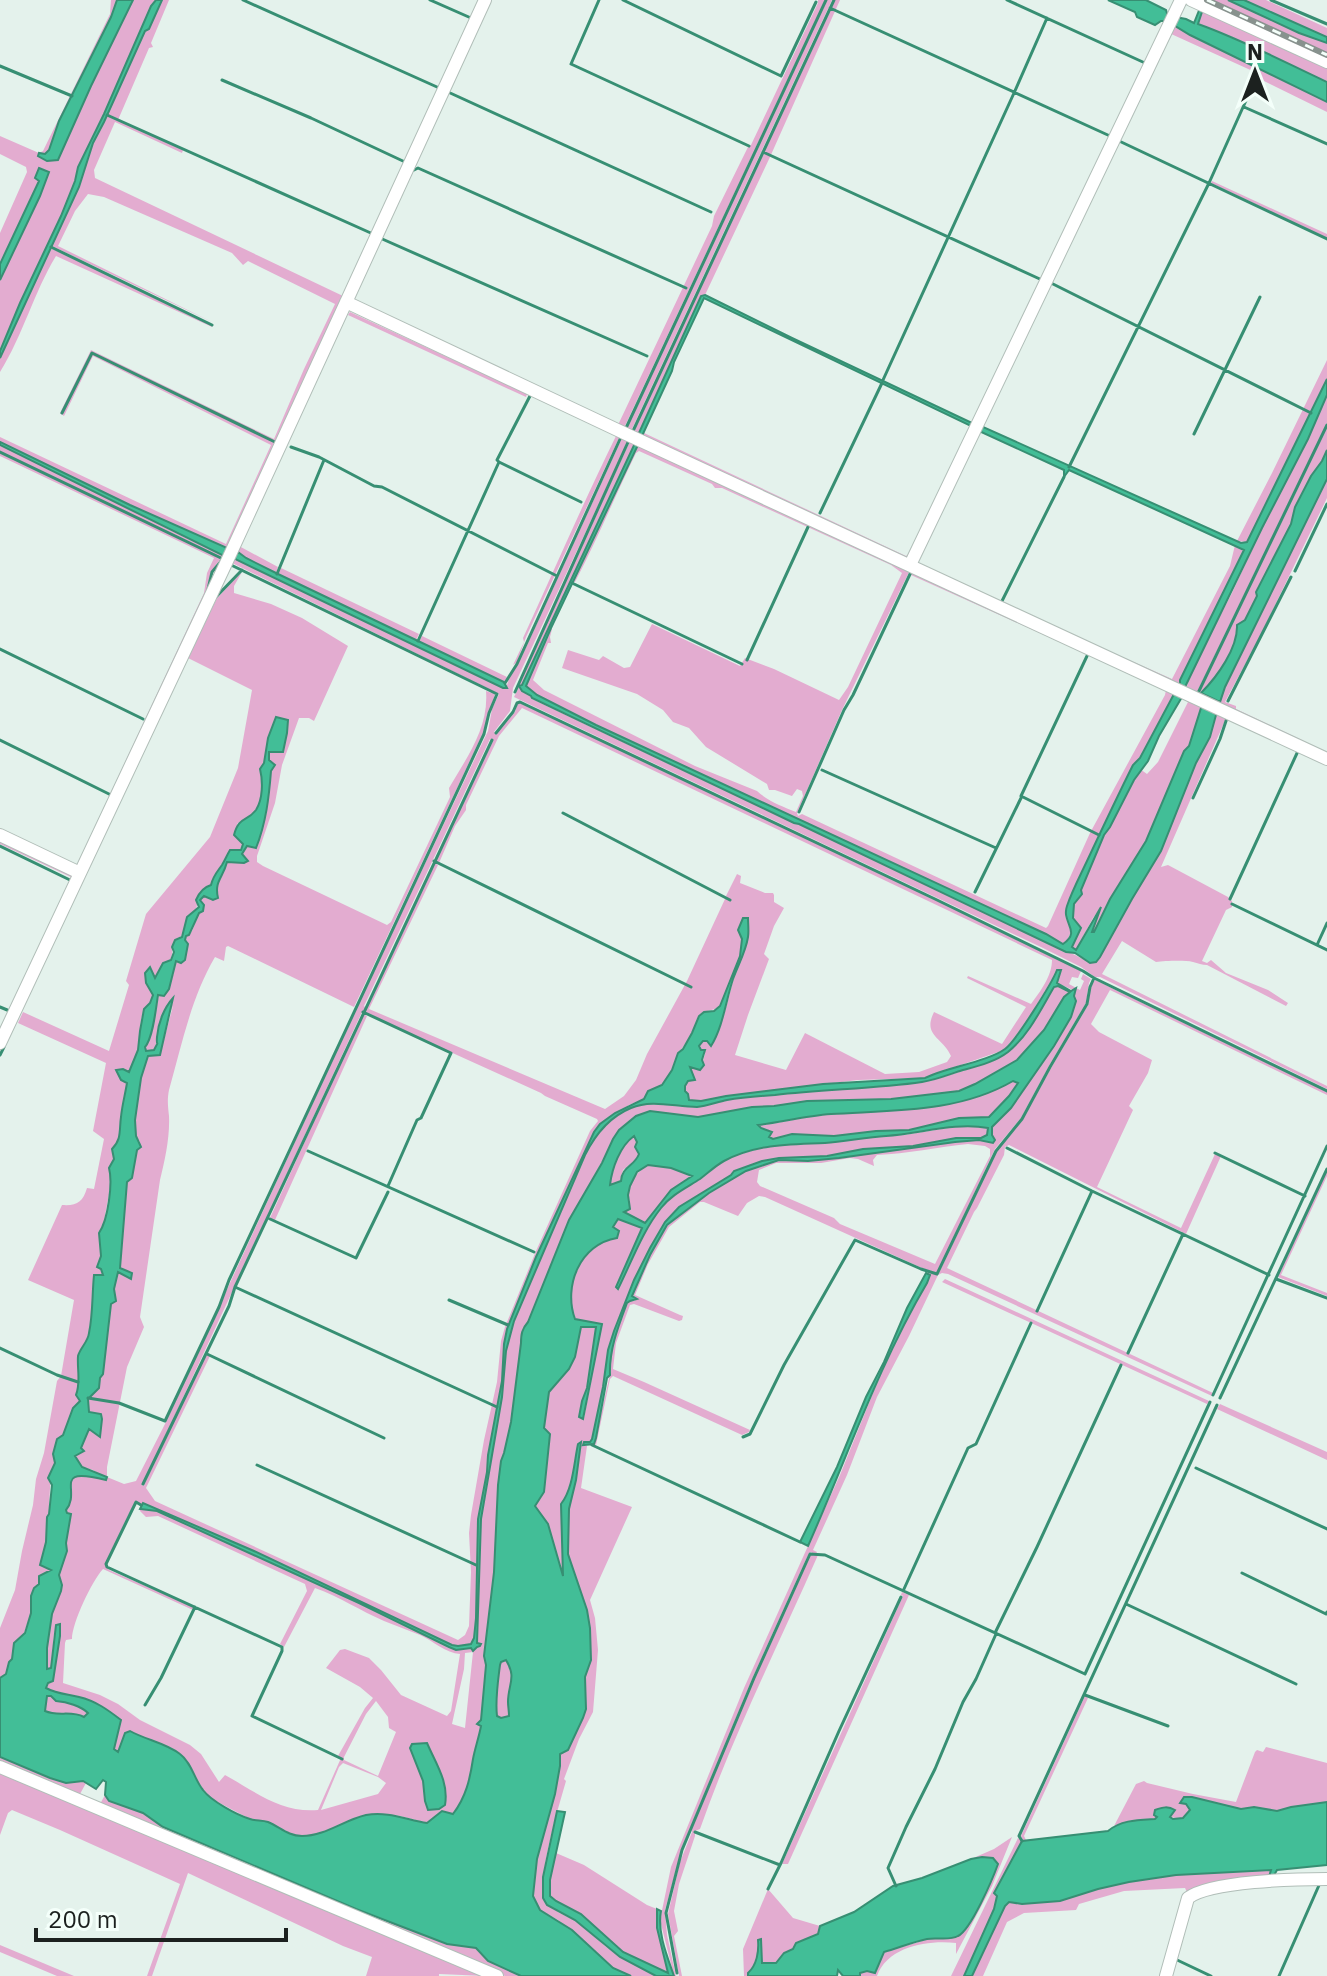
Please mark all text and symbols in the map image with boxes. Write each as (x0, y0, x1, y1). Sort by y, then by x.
north arrow (1215, 32, 1295, 112)
text: N (1247, 37, 1263, 66)
scale bar (36, 1892, 286, 1942)
text: 200 m (48, 1903, 118, 1935)

